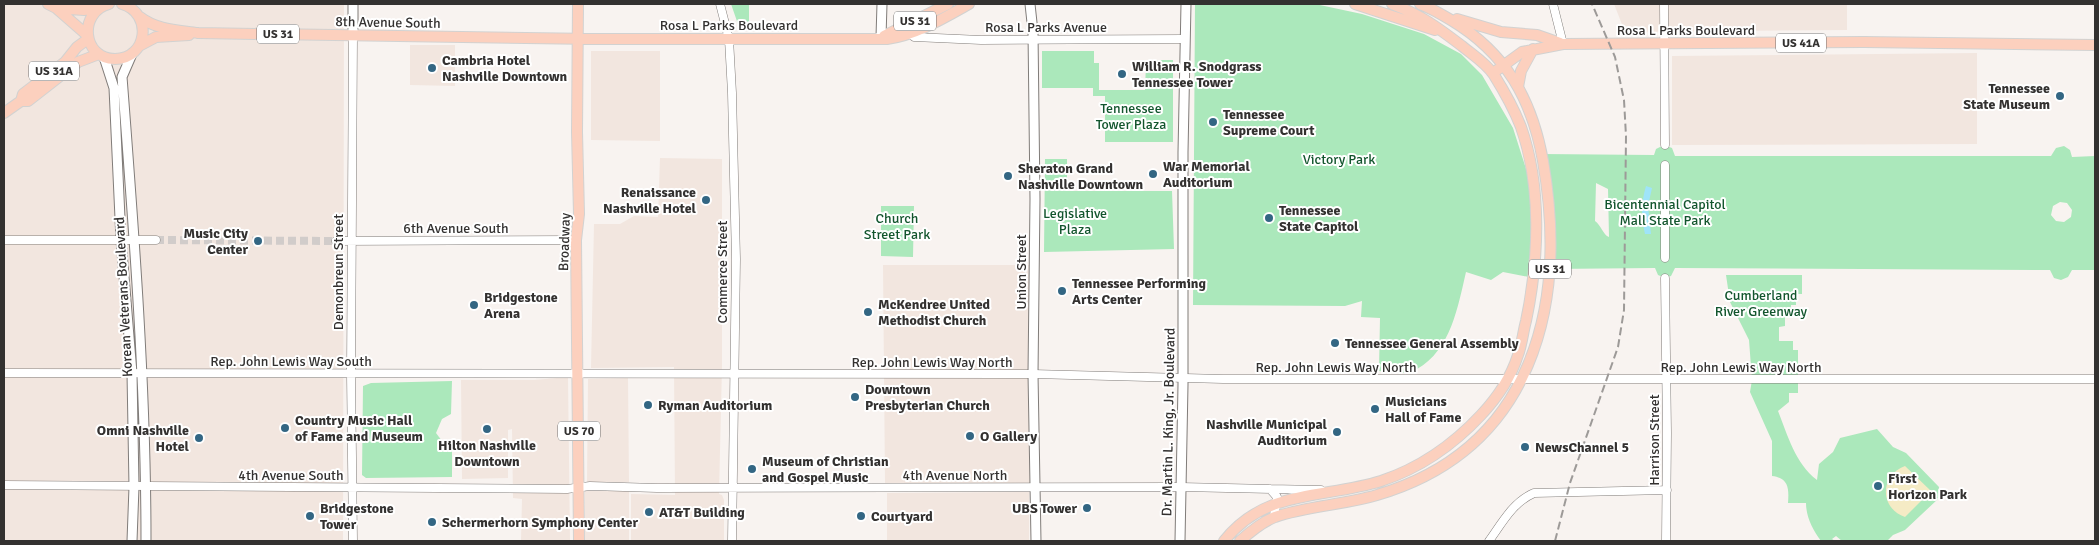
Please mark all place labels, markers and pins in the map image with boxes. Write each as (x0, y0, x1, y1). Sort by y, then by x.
place label: Cambria Hotel Nashville Downtown (442, 52, 568, 85)
place label: William R. Snodgrass Tennessee Tower (1132, 58, 1262, 91)
marker: Cambria Hotel Nashville Downtown (426, 62, 438, 74)
marker: William R. Snodgrass Tennessee Tower (1116, 68, 1128, 80)
place label: Tennessee State Museum (1963, 80, 2050, 113)
marker: Tennessee State Museum (2054, 90, 2066, 102)
place label: Tennessee Supreme Court (1223, 106, 1315, 139)
marker: Tennessee Supreme Court (1207, 116, 1219, 128)
place label: War Memorial Auditorium (1163, 158, 1250, 191)
place label: Sheraton Grand Nashville Downtown (1018, 160, 1144, 193)
marker: War Memorial Auditorium (1147, 168, 1159, 180)
marker: Sheraton Grand Nashville Downtown (1002, 170, 1014, 182)
place label: Renaissance Nashville Hotel (603, 184, 697, 217)
marker: Renaissance Nashville Hotel (700, 194, 712, 206)
place label: Tennessee State Capitol (1279, 202, 1359, 235)
marker: Tennessee State Capitol (1263, 212, 1275, 224)
place label: Music City Center (184, 225, 248, 258)
marker: Music City Center (252, 235, 264, 247)
place label: Tennessee Performing Arts Center (1072, 275, 1207, 308)
marker: Tennessee Performing Arts Center (1056, 285, 1068, 297)
place label: Bridgestone Arena (484, 289, 558, 322)
place label: McKendree United Methodist Church (878, 296, 991, 329)
marker: Bridgestone Arena (468, 299, 480, 311)
marker: McKendree United Methodist Church (862, 306, 874, 318)
place label: Tennessee General Assembly (1345, 335, 1519, 352)
marker: Tennessee General Assembly (1329, 337, 1341, 349)
place label: Downtown Presbyterian Church (865, 381, 990, 414)
marker: Downtown Presbyterian Church (849, 391, 861, 403)
place label: Musicians Hall of Fame (1385, 393, 1461, 426)
place label: Ryman Auditorium (658, 397, 772, 414)
marker: Ryman Auditorium (642, 399, 654, 411)
marker: Musicians Hall of Fame (1369, 403, 1381, 415)
place label: Country Music Hall of Fame and Museum (295, 412, 423, 445)
place label: Nashville Municipal Auditorium (1206, 416, 1328, 449)
place label: Omni Nashville Hotel (97, 422, 190, 455)
marker: Country Music Hall of Fame and Museum (279, 422, 291, 434)
marker: Hilton Nashville Downtown (481, 423, 493, 435)
marker: Nashville Municipal Auditorium (1331, 426, 1343, 438)
place label: O Gallery (980, 428, 1037, 445)
marker: O Gallery (964, 430, 976, 442)
marker: Omni Nashville Hotel (193, 432, 205, 444)
place label: Hilton Nashville Downtown (438, 437, 536, 470)
place label: NewsChannel 5 (1535, 439, 1629, 456)
marker: NewsChannel 5 (1519, 441, 1531, 453)
place label: Museum of Christian and Gospel Music (762, 453, 889, 486)
marker: Museum of Christian and Gospel Music (746, 463, 758, 475)
place label: First Horizon Park (1888, 470, 1968, 503)
marker: First Horizon Park (1872, 480, 1884, 492)
place label: Bridgestone Tower (320, 500, 394, 533)
place label: UBS Tower (1012, 500, 1077, 517)
marker: UBS Tower (1081, 502, 1093, 514)
place label: AT&T Building (659, 504, 745, 521)
marker: AT&T Building (643, 506, 655, 518)
place label: Courtyard (871, 508, 933, 525)
marker: Bridgestone Tower (304, 510, 316, 522)
marker: Courtyard (855, 510, 867, 522)
place label: Schermerhorn Symphony Center (442, 514, 639, 531)
marker: Schermerhorn Symphony Center (426, 516, 438, 528)

